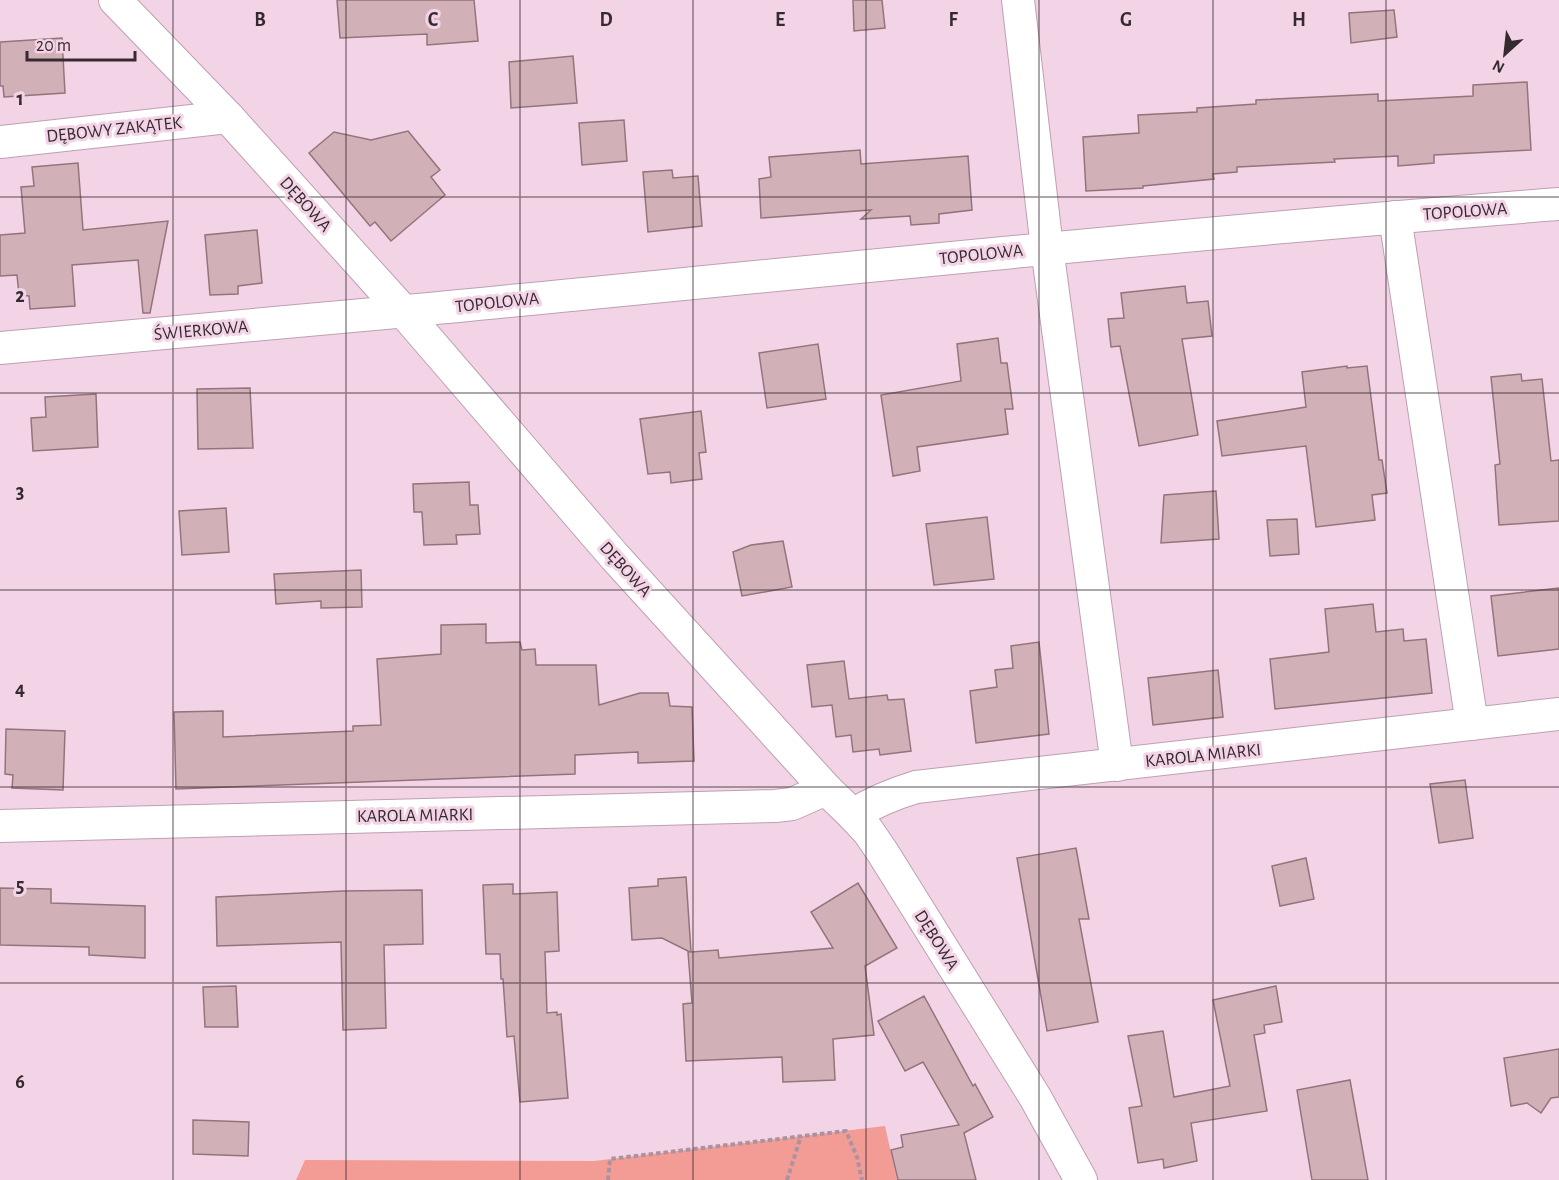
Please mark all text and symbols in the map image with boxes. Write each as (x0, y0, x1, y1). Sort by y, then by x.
text: B (254, 10, 266, 30)
text: C (428, 10, 439, 30)
text: D (599, 10, 613, 30)
text: E (775, 10, 785, 30)
text: F (948, 10, 958, 30)
text: G (1120, 10, 1132, 30)
text: H (1292, 10, 1306, 30)
scale bar (27, 24, 135, 62)
north arrow (1475, 24, 1535, 84)
text: 20 m (36, 37, 71, 55)
text: N (1490, 57, 1507, 76)
text: 1 (16, 89, 24, 109)
street label: DĘBOWY ZAKĄTEK (45, 114, 183, 146)
street label: DĘBOWA (276, 174, 335, 236)
street label: TOPOLOWA (1422, 200, 1508, 224)
street label: TOPOLOWA (938, 242, 1025, 268)
text: 2 (15, 286, 25, 306)
street label: TOPOLOWA (454, 290, 541, 316)
street label: ŚWIERKOWA (153, 315, 250, 344)
text: 3 (16, 482, 24, 502)
street label: DĘBOWA (596, 539, 655, 601)
text: 4 (15, 679, 25, 699)
street label: KAROLA MIARKI (1144, 741, 1262, 771)
street label: KAROLA MIARKI (357, 806, 473, 826)
text: 5 (16, 876, 24, 896)
street label: DĘBOWA (911, 907, 962, 974)
text: 6 (15, 1072, 25, 1092)

